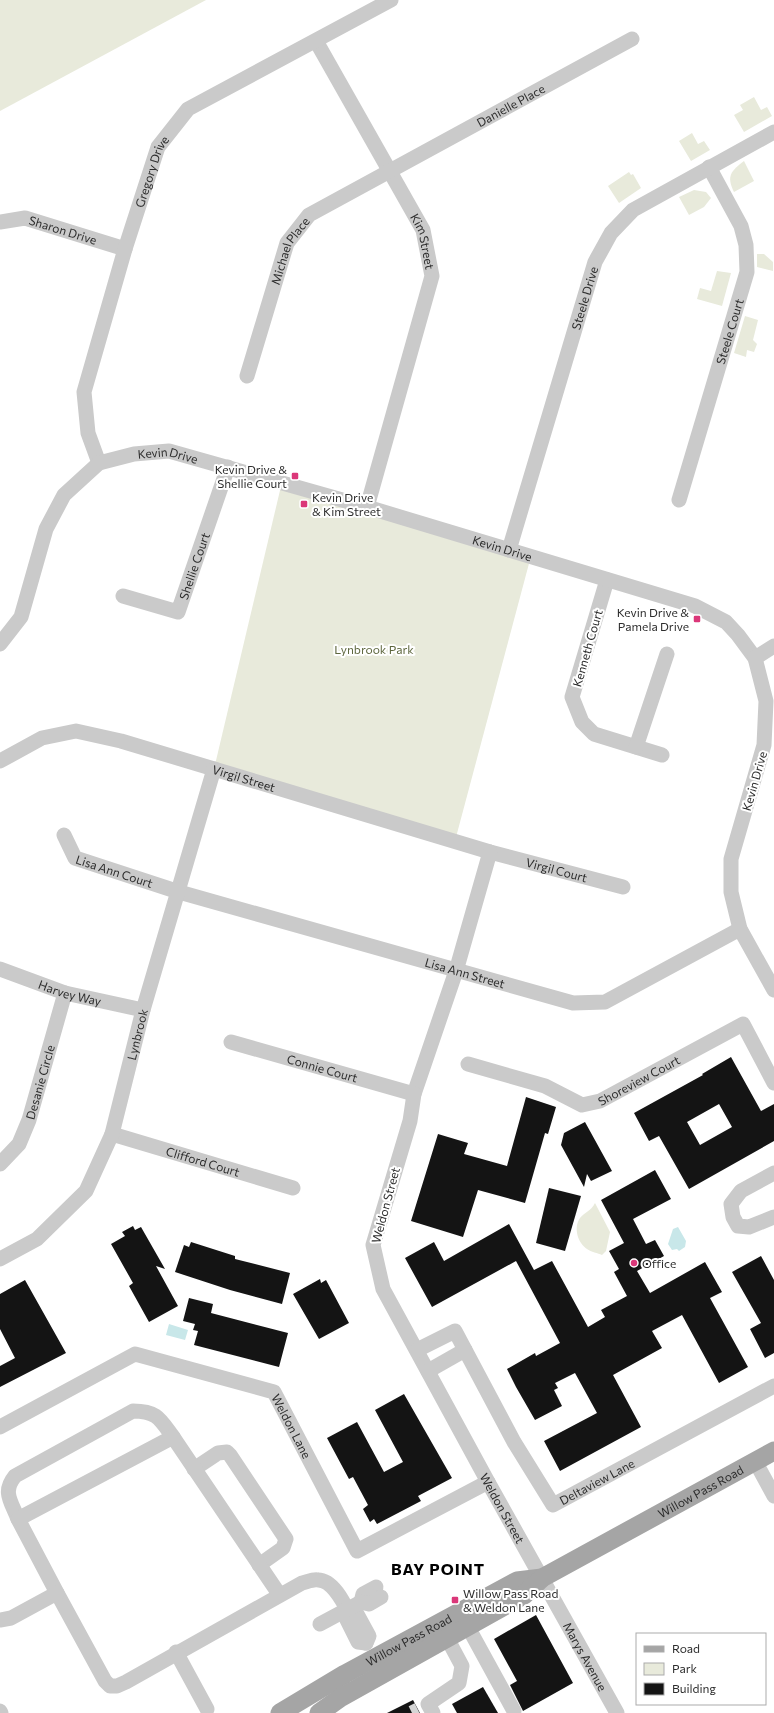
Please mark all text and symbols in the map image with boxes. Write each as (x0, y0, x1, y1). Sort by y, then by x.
street label: Danielle Place (474, 81, 547, 129)
street label: Gregory Drive (132, 133, 171, 209)
street label: Kim Street (408, 211, 438, 270)
street label: Sharon Drive (27, 213, 99, 247)
street label: Michael Place (268, 214, 312, 286)
street label: Steele Drive (568, 265, 600, 331)
street label: Steele Court (713, 297, 746, 366)
street label: Kevin Drive (137, 444, 200, 466)
place label: Kevin Drive & Shellie Court (215, 462, 287, 490)
marker: Kevin Drive & Shellie Court (290, 471, 300, 481)
place label: Kevin Drive & Kim Street (312, 490, 381, 518)
marker: Kevin Drive & Kim Street (299, 499, 309, 509)
street label: Shellie Court (176, 531, 212, 601)
street label: Kevin Drive (471, 532, 534, 563)
place label: Kevin Drive & Pamela Drive (617, 605, 689, 633)
street label: Kenneth Court (569, 608, 605, 688)
marker: Kevin Drive & Pamela Drive (692, 614, 702, 624)
park label: Lynbrook Park (334, 642, 414, 656)
street label: Kevin Drive (739, 750, 769, 812)
street label: Virgil Street (211, 762, 277, 794)
street label: Lisa Ann Court (74, 852, 155, 890)
street label: Virgil Court (524, 855, 589, 884)
street label: Lisa Ann Street (423, 955, 507, 990)
street label: Harvey Way (37, 977, 103, 1008)
street label: Lynbrook (124, 1007, 150, 1061)
street label: Desanie Circle (23, 1043, 57, 1121)
street label: Connie Court (285, 1051, 359, 1085)
street label: Shoreview Court (595, 1052, 682, 1108)
street label: Clifford Court (165, 1144, 242, 1179)
street label: Weldon Street (368, 1165, 402, 1244)
place label: Office (642, 1256, 676, 1270)
marker: Office (629, 1258, 639, 1268)
street label: Weldon Lane (269, 1392, 314, 1461)
street label: Deltaview Lane (557, 1456, 637, 1507)
street label: Willow Pass Road (655, 1462, 746, 1520)
street label: Weldon Street (477, 1470, 528, 1546)
district label: BAY POINT (391, 1559, 485, 1578)
place label: Willow Pass Road & Weldon Lane (463, 1586, 558, 1614)
marker: Willow Pass Road & Weldon Lane (450, 1595, 460, 1605)
street label: Willow Pass Road (363, 1611, 454, 1669)
street label: Marys Avenue (561, 1620, 610, 1693)
legend (636, 1633, 766, 1705)
text: Road (672, 1641, 700, 1655)
text: Park (672, 1661, 698, 1675)
text: Building (672, 1681, 716, 1695)

